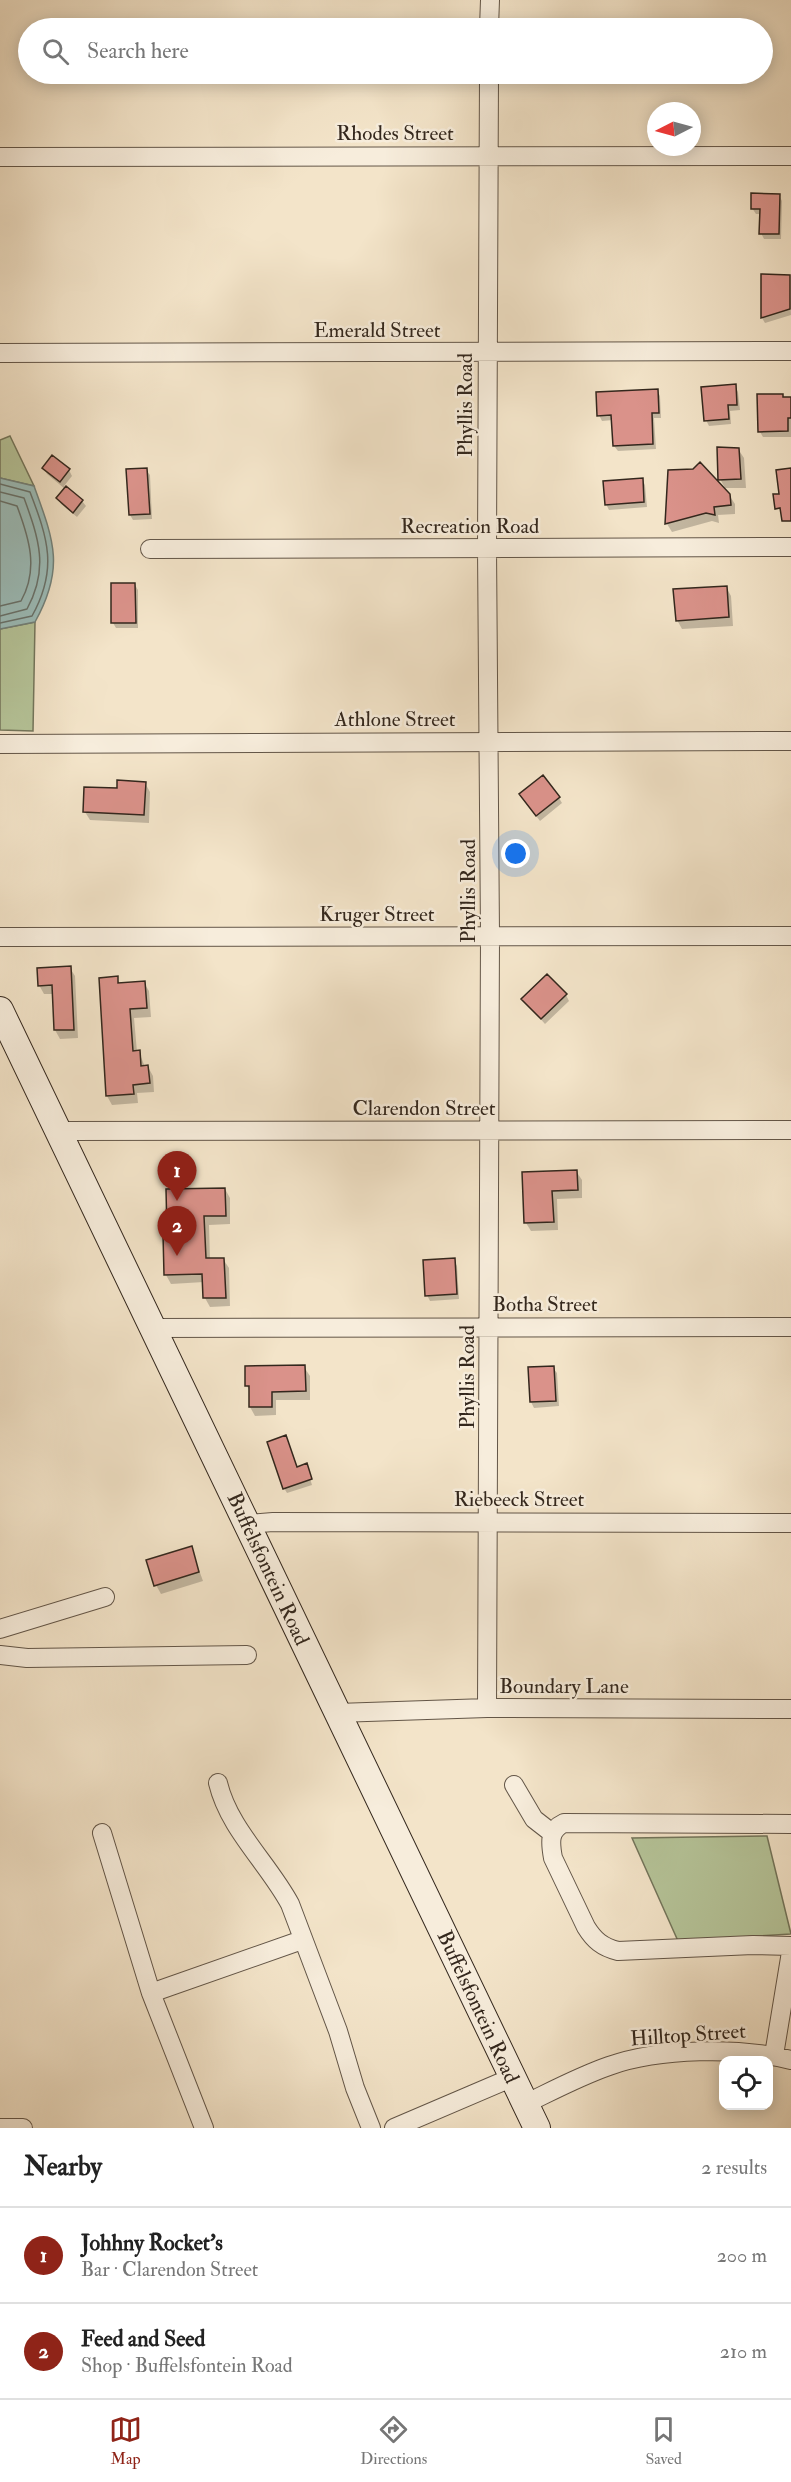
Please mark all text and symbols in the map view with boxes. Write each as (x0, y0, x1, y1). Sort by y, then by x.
search box (18, 18, 773, 84)
icon: search (39, 35, 72, 68)
text: Search here (87, 37, 189, 65)
north arrow (647, 102, 701, 156)
street label: Rhodes Street (336, 120, 454, 147)
street label: Emerald Street (313, 317, 441, 344)
street label: Phyllis Road (452, 352, 479, 457)
street label: Recreation Road (401, 513, 540, 540)
street label: Athlone Street (333, 706, 456, 733)
street label: Phyllis Road (455, 838, 482, 943)
your location (501, 839, 530, 868)
street label: Kruger Street (319, 901, 435, 928)
street label: Clarendon Street (352, 1095, 496, 1122)
pin: 1 (158, 1152, 196, 1201)
pin: 2 (158, 1206, 196, 1256)
street label: Botha Street (492, 1291, 598, 1318)
street label: Phyllis Road (454, 1324, 481, 1429)
street label: Riebeeck Street (454, 1486, 585, 1513)
street label: Buffelsfontein Road (221, 1488, 316, 1650)
street label: Boundary Lane (499, 1673, 629, 1700)
street label: Buffelsfontein Road (431, 1926, 526, 2088)
street label: Hilltop Street (629, 2017, 747, 2053)
map controls (719, 2056, 773, 2110)
button: locate (719, 2056, 773, 2110)
text: Nearby (24, 2151, 102, 2183)
text: 2 results (701, 2155, 767, 2180)
text: Johhny Rocket's (81, 2229, 223, 2257)
text: 1 (40, 2243, 47, 2268)
text: 200 m (717, 2243, 767, 2268)
text: Bar · Clarendon Street (81, 2257, 258, 2282)
text: Feed and Seed (81, 2325, 205, 2353)
text: 2 (38, 2339, 49, 2364)
text: 210 m (720, 2339, 767, 2364)
text: Shop · Buffelsfontein Road (81, 2353, 293, 2378)
tab: Map (109, 2413, 142, 2469)
tab: Directions (360, 2413, 427, 2469)
tab: Saved (645, 2413, 682, 2469)

